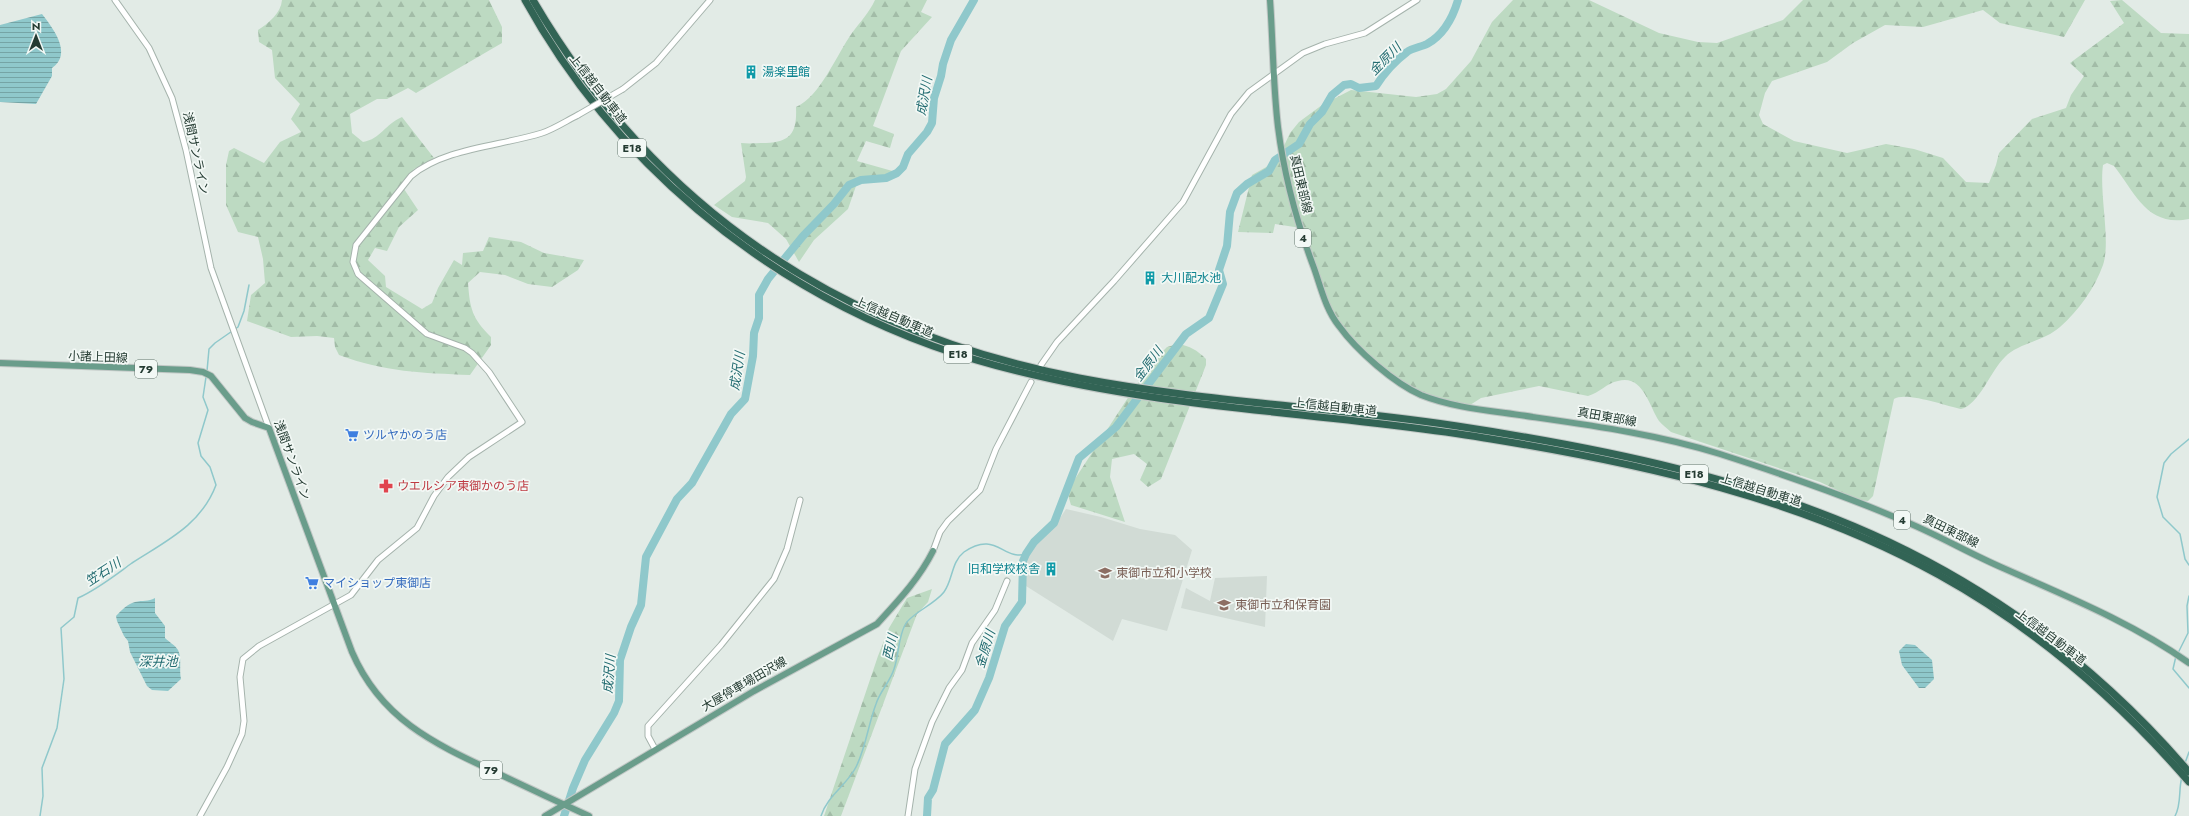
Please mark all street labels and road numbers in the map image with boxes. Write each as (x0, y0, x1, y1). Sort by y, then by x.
street label: 上信越自動車道 (565, 50, 631, 128)
street label: 浅間サンライン (178, 110, 214, 196)
road number: E18 (618, 139, 646, 157)
street label: 真田東部線 (1285, 153, 1317, 215)
road number: 4 (1295, 229, 1311, 247)
street label: 上信越自動車道 (852, 292, 936, 342)
road number: E18 (944, 345, 972, 363)
street label: 小諸上田線 (68, 347, 128, 367)
road number: 79 (135, 360, 157, 378)
street label: 上信越自動車道 (1292, 394, 1378, 420)
street label: 真田東部線 (1576, 403, 1638, 431)
street label: 浅間サンライン (269, 417, 315, 503)
road number: E18 (1680, 465, 1708, 483)
street label: 上信越自動車道 (1718, 469, 1804, 511)
street label: 真田東部線 (1920, 510, 1982, 552)
road number: 4 (1894, 511, 1910, 529)
street label: 上信越自動車道 (2012, 605, 2090, 669)
street label: 大屋停車場田沢線 (698, 652, 790, 716)
road number: 79 (480, 761, 502, 779)

